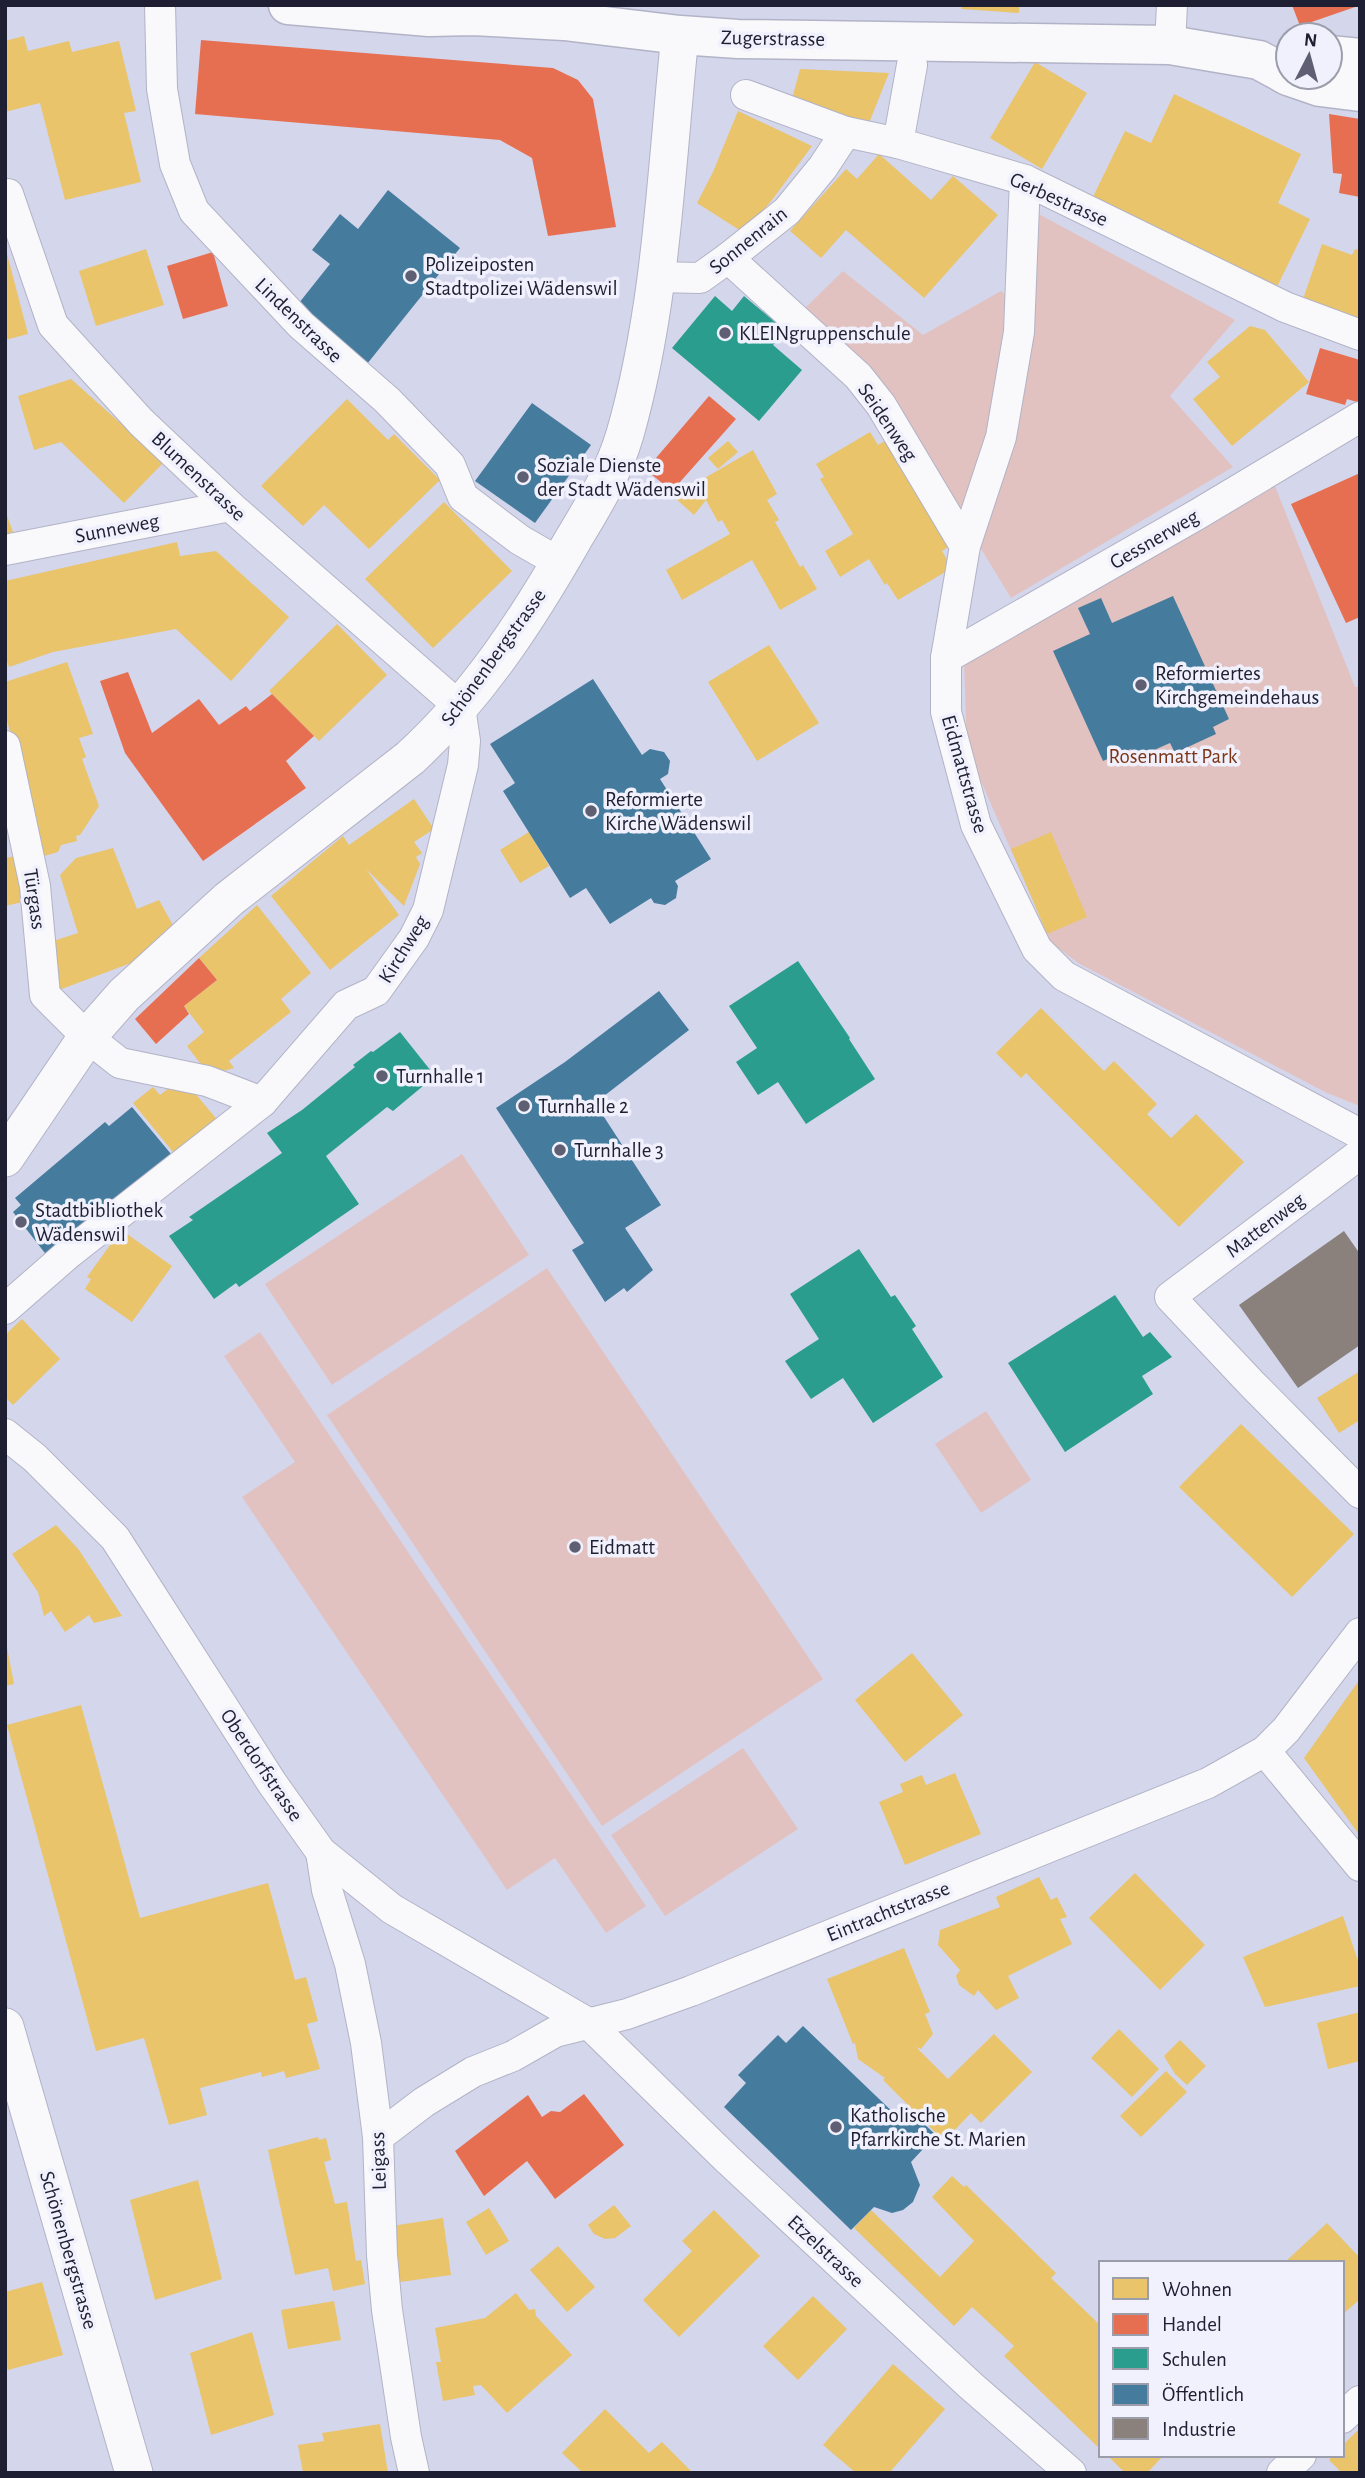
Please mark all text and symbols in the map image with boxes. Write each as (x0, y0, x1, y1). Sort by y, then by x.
north arrow (1274, 21, 1344, 91)
street label: Zugerstrasse (721, 27, 825, 50)
text: N (1303, 30, 1318, 51)
street label: Gerbestrasse (1007, 168, 1111, 230)
street label: Sonnenrain (705, 203, 791, 278)
place label: Polizeiposten Stadtpolizei Wädenswil (425, 254, 618, 299)
marker: Polizeiposten Stadtpolizei Wädenswil (403, 268, 419, 284)
street label: Lindenstrasse (251, 274, 346, 367)
place label: KLEINgruppenschule (739, 323, 911, 344)
marker: KLEINgruppenschule (717, 325, 733, 341)
street label: Seidenweg (854, 380, 922, 466)
street label: Blumenstrasse (148, 428, 250, 525)
place label: Soziale Dienste der Stadt Wädenswil (537, 455, 706, 500)
marker: Soziale Dienste der Stadt Wädenswil (515, 469, 531, 485)
street label: Gessnerweg (1106, 505, 1203, 573)
street label: Sunneweg (73, 510, 162, 547)
street label: Schönenbergstrasse (437, 585, 550, 730)
place label: Reformiertes Kirchgemeindehaus (1155, 663, 1319, 708)
marker: Reformiertes Kirchgemeindehaus (1133, 677, 1149, 693)
street label: Eidmattstrasse (938, 713, 991, 836)
park label: Rosenmatt Park (1109, 746, 1238, 767)
place label: Reformierte Kirche Wädenswil (605, 789, 751, 834)
marker: Reformierte Kirche Wädenswil (583, 803, 599, 819)
street label: Türgass (20, 867, 49, 931)
street label: Kirchweg (375, 911, 433, 987)
place label: Turnhalle 1 (396, 1066, 484, 1087)
marker: Turnhalle 1 (374, 1068, 390, 1084)
place label: Turnhalle 2 (538, 1096, 629, 1117)
marker: Turnhalle 2 (516, 1098, 532, 1114)
place label: Turnhalle 3 (574, 1140, 664, 1161)
marker: Turnhalle 3 (552, 1142, 568, 1158)
street label: Mattenweg (1222, 1189, 1309, 1262)
place label: Stadtbibliothek Wädenswil (35, 1200, 163, 1245)
marker: Stadtbibliothek Wädenswil (13, 1214, 29, 1230)
place label: Eidmatt (589, 1537, 655, 1558)
marker: Eidmatt (567, 1539, 583, 1555)
street label: Oberdorfstrasse (216, 1705, 307, 1825)
street label: Eintrachtstrasse (824, 1877, 953, 1946)
place label: Katholische Pfarrkirche St. Marien (850, 2105, 1026, 2150)
marker: Katholische Pfarrkirche St. Marien (828, 2119, 844, 2135)
street label: Leigass (367, 2131, 390, 2191)
street label: Schönenbergstrasse (36, 2169, 101, 2332)
street label: Etzelstrasse (784, 2211, 868, 2292)
legend (1099, 2261, 1344, 2457)
text: Wohnen (1162, 2279, 1232, 2300)
text: Handel (1162, 2314, 1222, 2335)
text: Schulen (1162, 2349, 1227, 2370)
text: Öffentlich (1162, 2383, 1244, 2405)
text: Industrie (1162, 2419, 1236, 2440)

